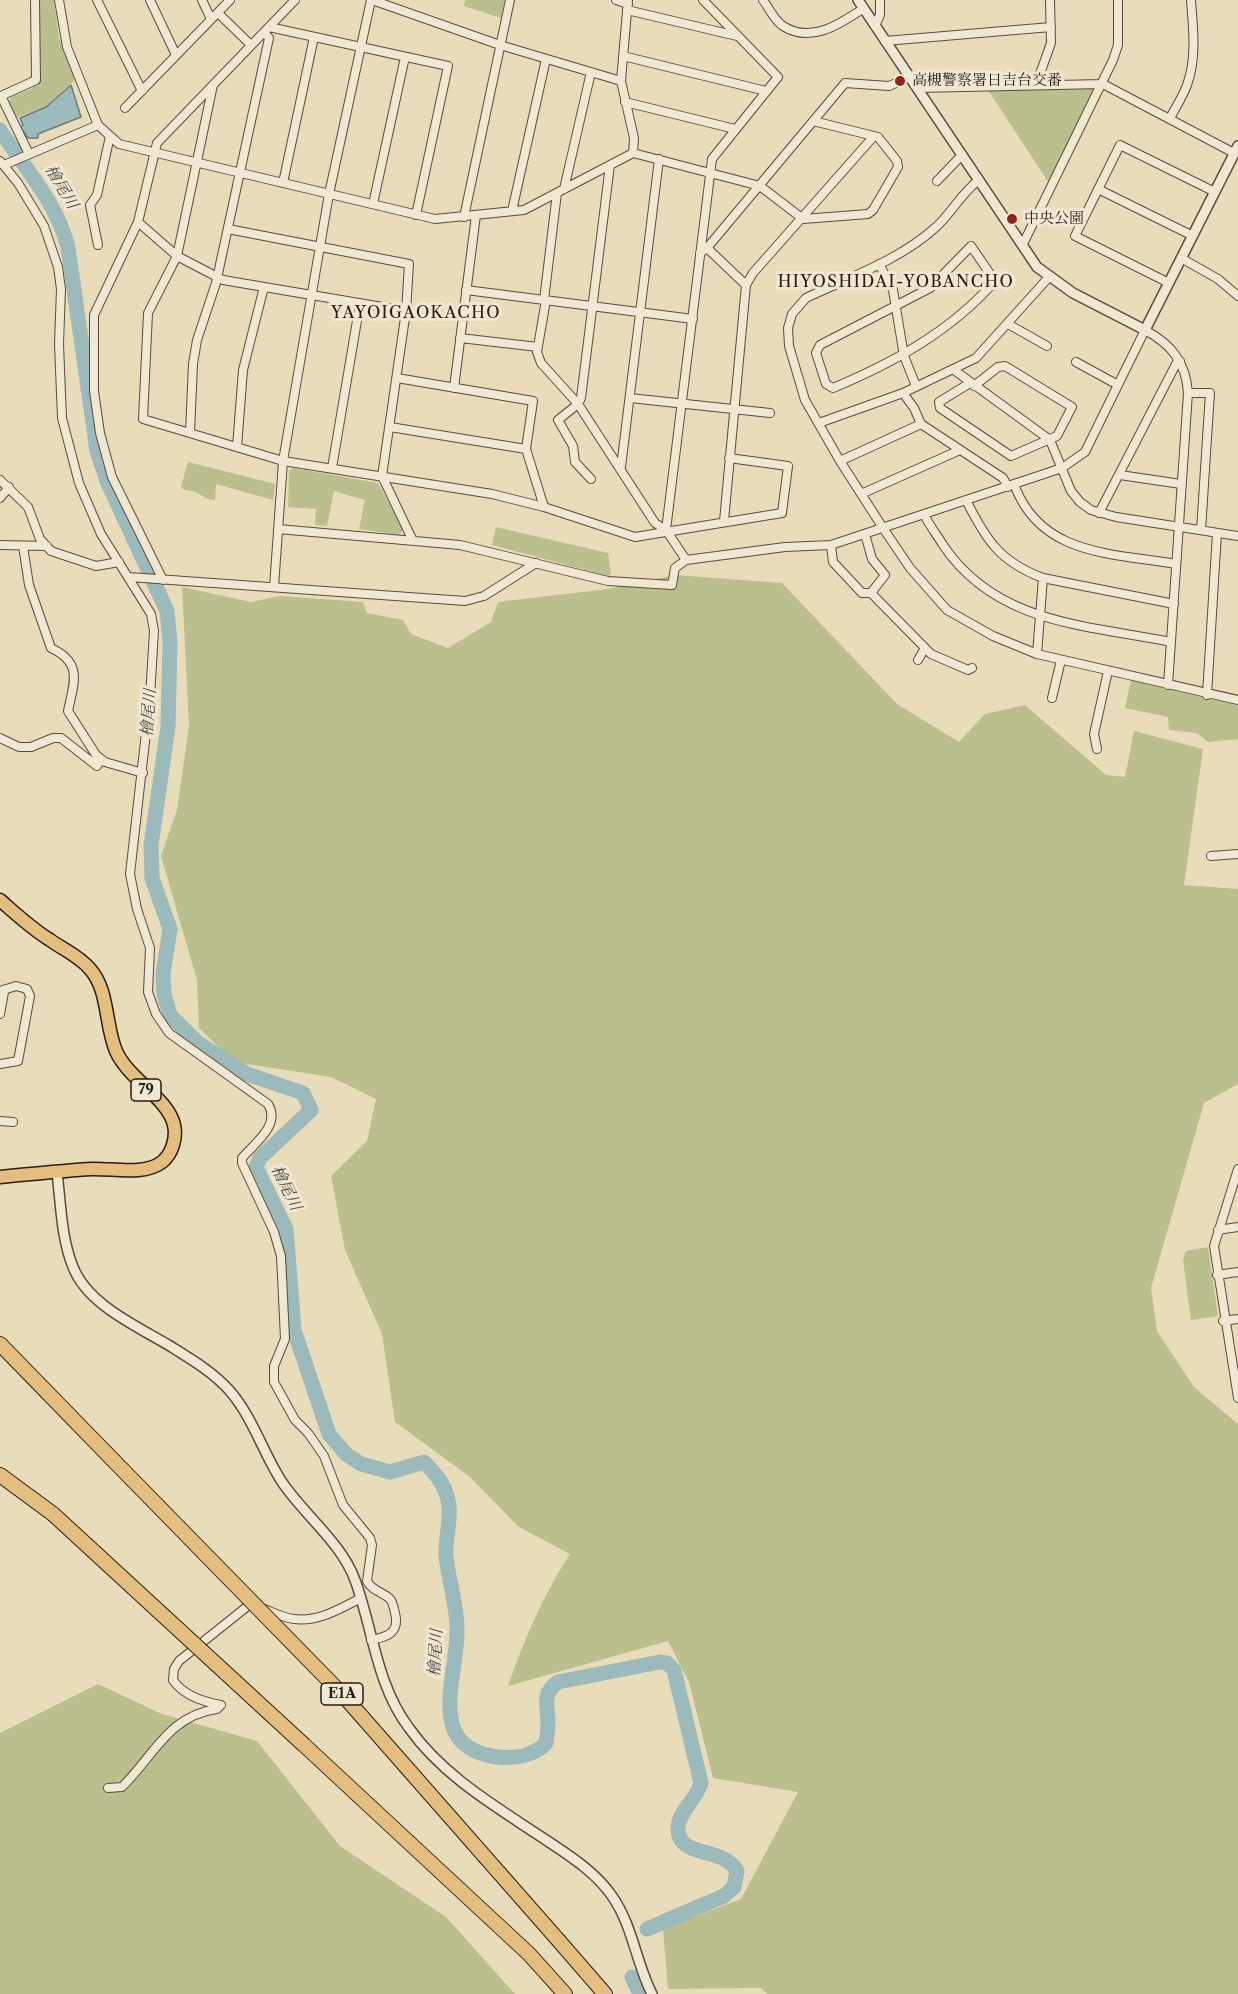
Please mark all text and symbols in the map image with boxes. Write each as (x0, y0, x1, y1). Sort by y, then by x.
place label: 高槻警察署日吉台交番 (912, 72, 1062, 90)
marker: 高槻警察署日吉台交番 (893, 74, 907, 88)
water label: 檜尾川 (40, 161, 82, 213)
place label: 中央公園 (1024, 210, 1084, 228)
marker: 中央公園 (1005, 212, 1019, 226)
district label: HIYOSHIDAI-YOBANCHO (778, 272, 1014, 292)
district label: YAYOIGAOKACHO (331, 303, 501, 323)
water label: 檜尾川 (138, 688, 160, 738)
road number: 79 (131, 1079, 161, 1101)
water label: 檜尾川 (267, 1162, 305, 1214)
water label: 檜尾川 (425, 1629, 447, 1677)
road number: E1A (321, 1683, 363, 1705)

